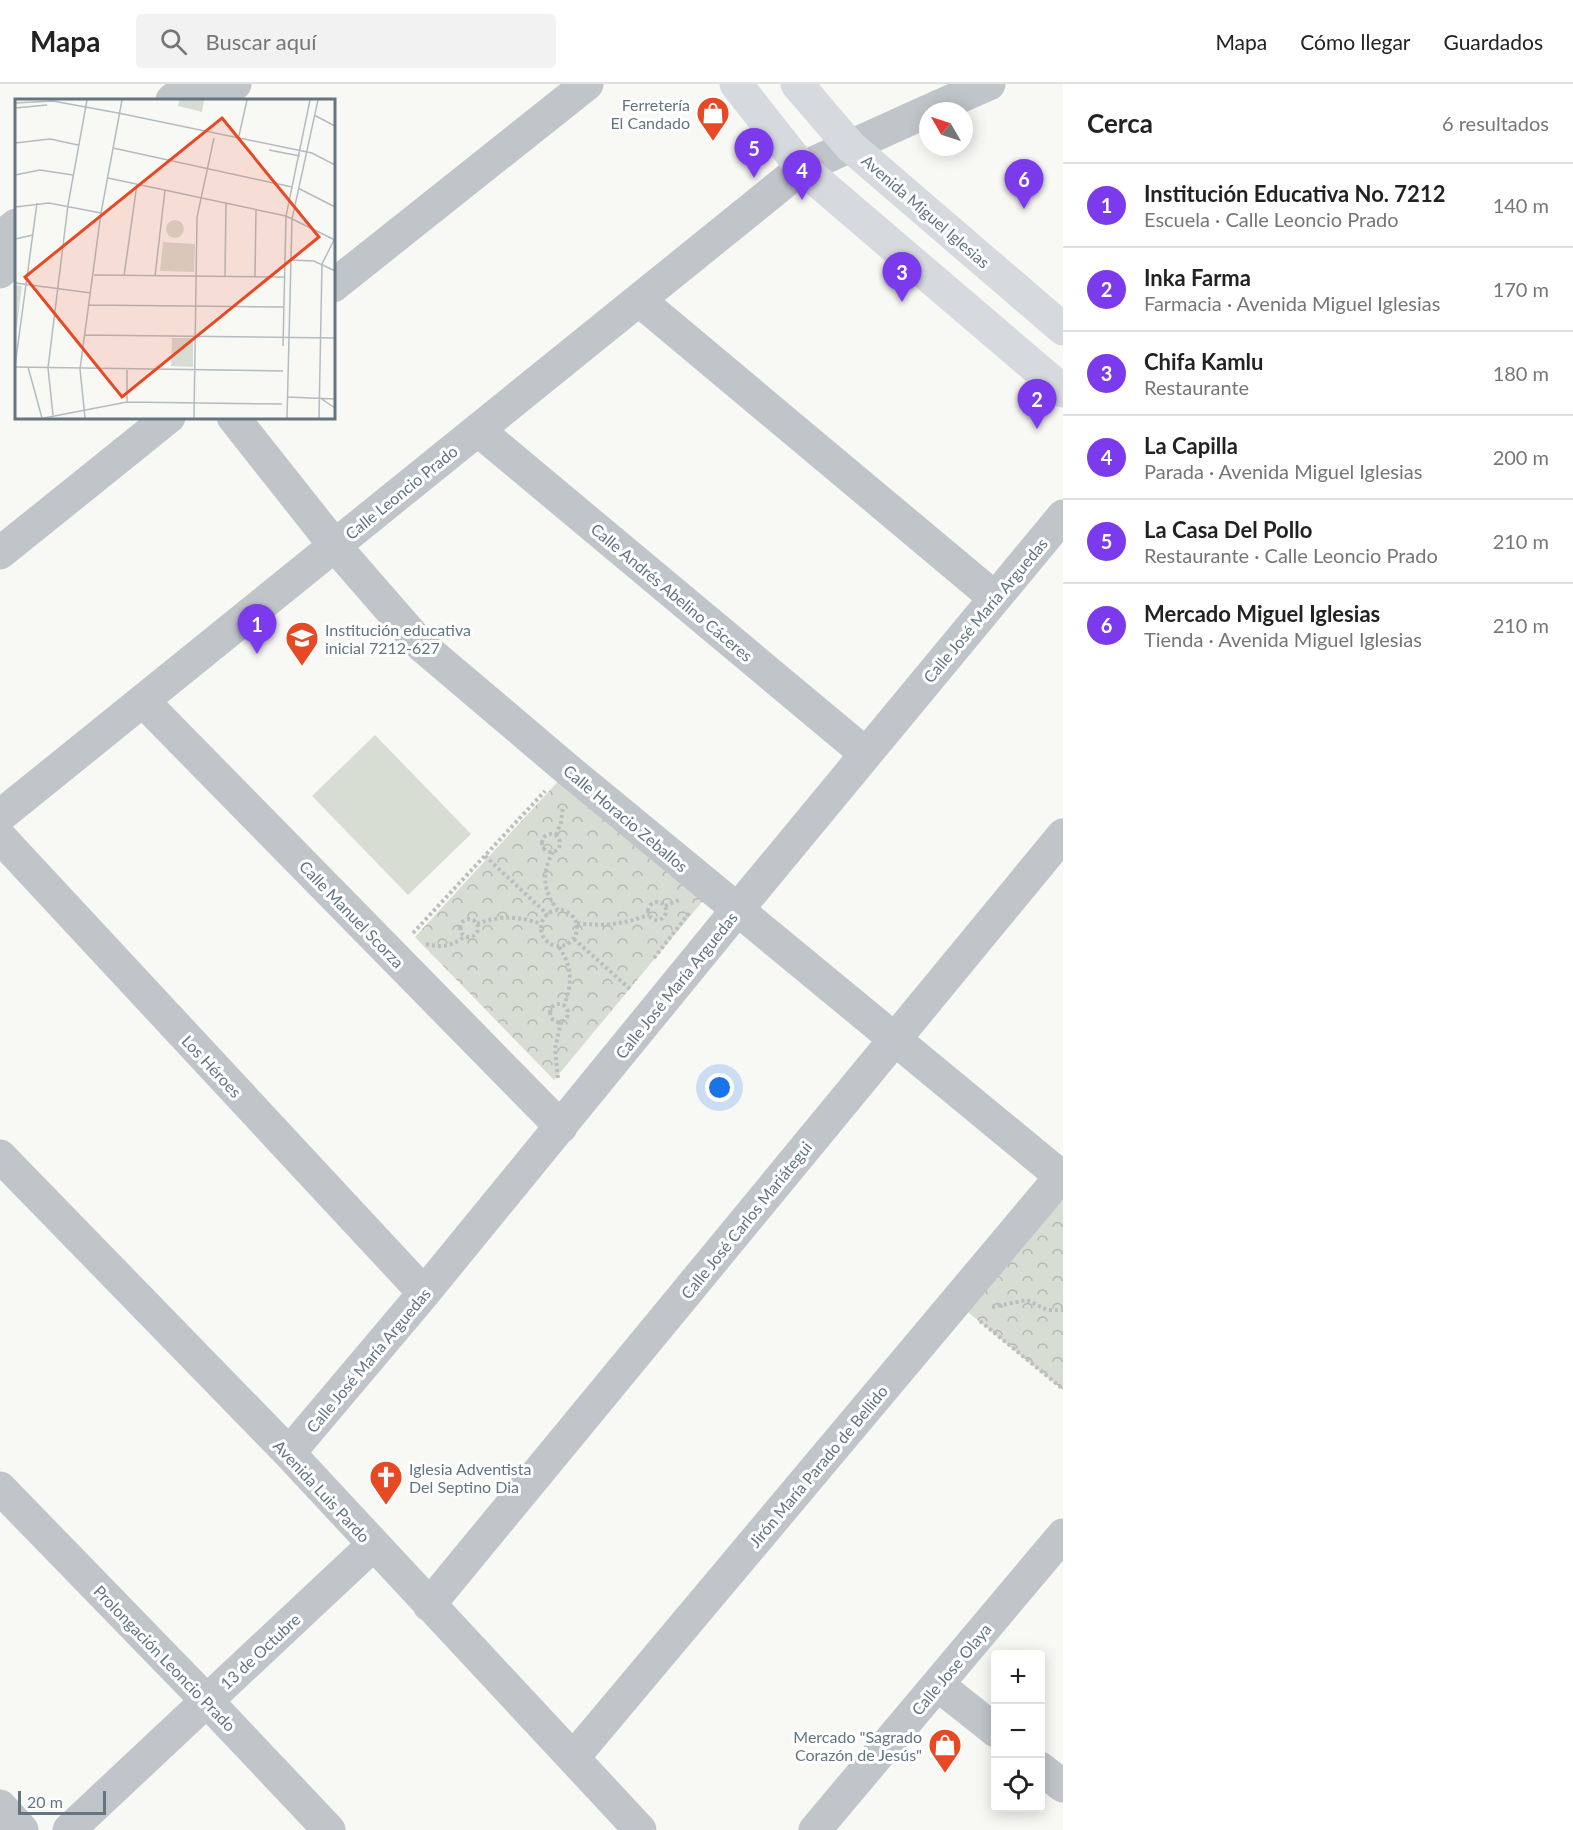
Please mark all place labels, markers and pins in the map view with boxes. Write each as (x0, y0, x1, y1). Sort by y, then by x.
place label: Ferretería El Candado (610, 95, 690, 132)
shop icon: Ferretería El Candado (695, 95, 731, 142)
pin: 5 (734, 128, 774, 178)
pin: 4 (782, 150, 822, 200)
pin: 6 (1004, 160, 1044, 209)
pin: 3 (882, 252, 922, 302)
pin: 2 (1018, 380, 1056, 429)
pin: 1 (238, 604, 276, 654)
school or university icon: Institución educativa inicial 7212-627 (284, 620, 320, 667)
place label: Institución educativa inicial 7212-627 (325, 620, 471, 657)
church icon: Iglesia Adventista Del Septino Dia (368, 1459, 404, 1506)
place label: Iglesia Adventista Del Septino Dia (409, 1459, 531, 1496)
place label: Mercado "Sagrado Corazón de Jesús" (793, 1727, 922, 1764)
shop icon: Mercado "Sagrado Corazón de Jesús" (927, 1727, 963, 1774)

